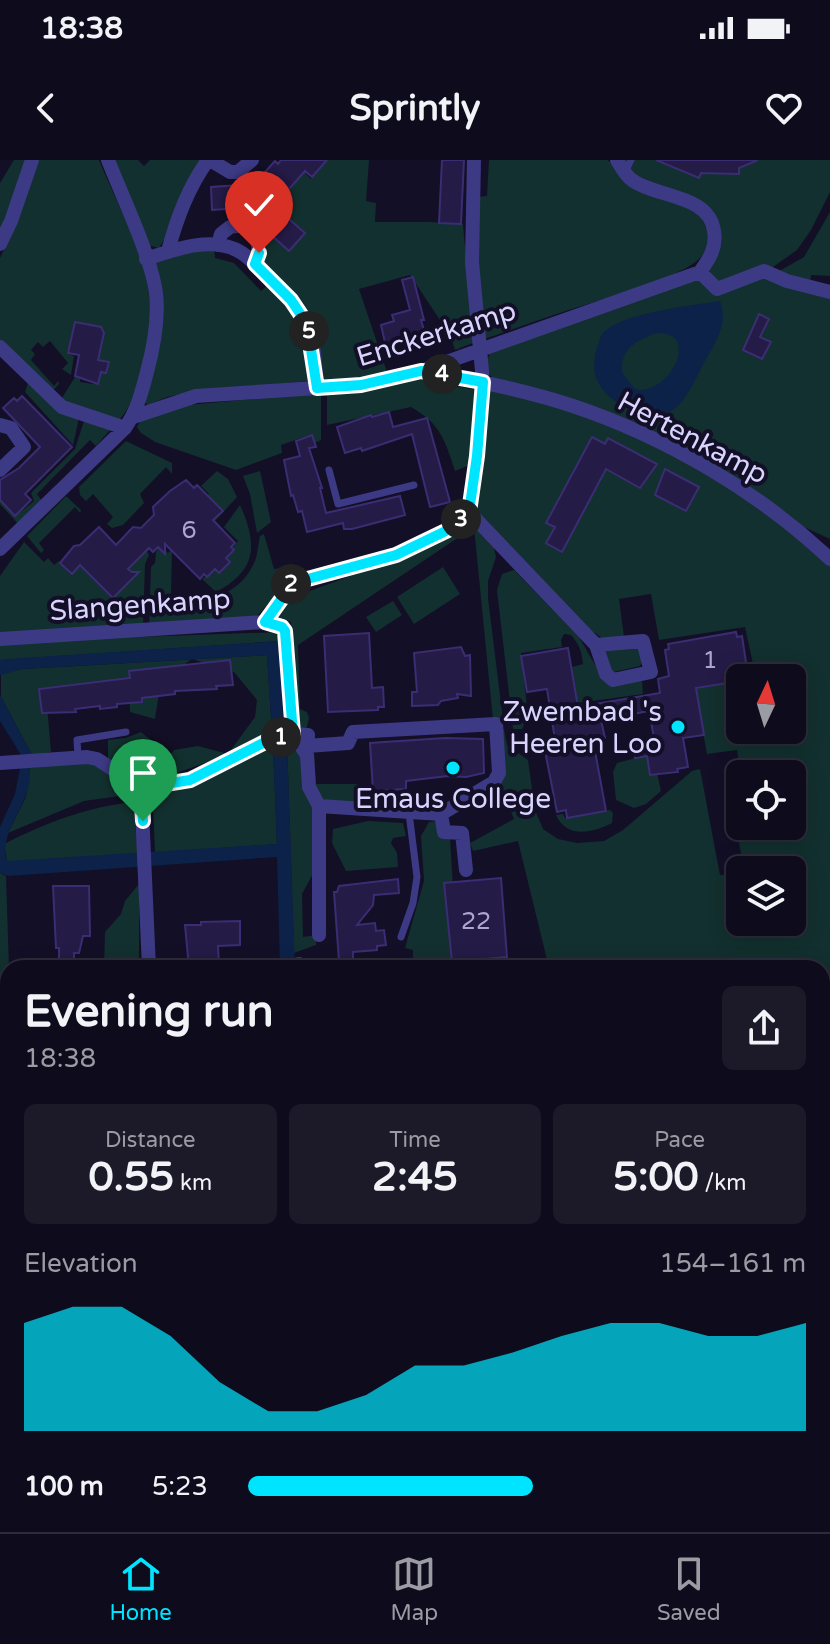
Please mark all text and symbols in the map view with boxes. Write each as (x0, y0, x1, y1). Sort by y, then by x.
text: 18:38 (40, 10, 123, 47)
icon: back (24, 86, 68, 130)
icon: heart (762, 86, 806, 130)
text: Sprintly (350, 87, 480, 130)
pin (225, 171, 293, 253)
icon: check (237, 183, 281, 227)
street label: Enckerkamp (352, 294, 520, 374)
pin: 5 (289, 311, 329, 351)
text: 5 (302, 318, 316, 344)
pin: 4 (422, 354, 462, 394)
text: 4 (435, 361, 449, 387)
street label: Hertenkamp (612, 384, 773, 492)
pin: 3 (441, 499, 481, 539)
text: 3 (454, 506, 468, 532)
house number: 6 (181, 516, 197, 545)
pin: 2 (271, 564, 311, 604)
text: 2 (284, 571, 298, 597)
street label: Slangenkamp (48, 582, 232, 628)
house number: 1 (702, 646, 718, 675)
north arrow (726, 664, 806, 744)
map controls (726, 664, 806, 936)
place label: Zwembad 's Heeren Loo (503, 695, 662, 761)
pin: 1 (261, 717, 301, 757)
marker: Zwembad 's Heeren Loo (669, 718, 687, 736)
text: 1 (274, 724, 288, 750)
pin (109, 739, 177, 821)
icon: arrive (121, 751, 165, 795)
marker: Emaus College (444, 759, 462, 777)
button: locate (726, 760, 806, 840)
place label: Emaus College (355, 782, 551, 816)
button: layers (726, 856, 806, 936)
house number: 22 (461, 907, 491, 936)
text: Evening run (24, 986, 273, 1039)
button: share (722, 986, 806, 1070)
text: 18:38 (24, 1043, 96, 1074)
text: Distance (105, 1127, 196, 1153)
text: Time (389, 1127, 441, 1153)
text: Pace (654, 1127, 705, 1153)
text: 0.55 (88, 1153, 174, 1201)
text: 2:45 (372, 1153, 458, 1201)
text: 5:00 (613, 1153, 699, 1201)
text: km (174, 1170, 212, 1196)
text: /km (699, 1170, 746, 1196)
text: Elevation (24, 1248, 138, 1279)
text: 154–161 m (659, 1248, 806, 1279)
text: 100 m (24, 1471, 104, 1502)
text: 5:23 (152, 1471, 208, 1502)
tab: Home (109, 1552, 172, 1626)
tab: Map (391, 1552, 438, 1626)
tab: Saved (657, 1552, 721, 1626)

